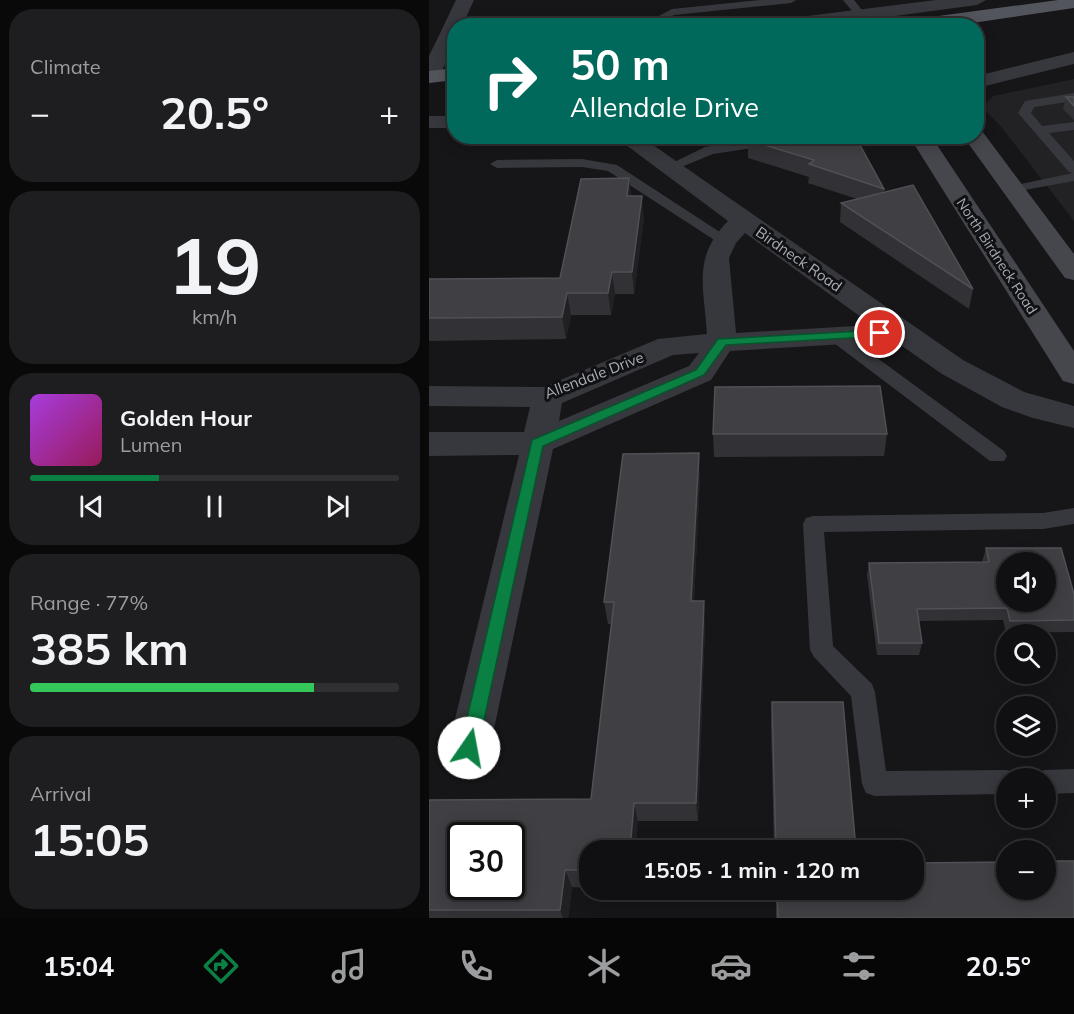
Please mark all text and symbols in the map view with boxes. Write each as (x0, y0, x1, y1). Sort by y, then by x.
text: 50 m (570, 38, 670, 91)
icon: right (471, 42, 549, 120)
text: Climate (30, 54, 101, 79)
text: 20.5° (160, 84, 269, 140)
text: Allendale Drive (570, 90, 759, 124)
text: − (30, 92, 50, 133)
text: + (379, 92, 399, 133)
street label: North Birdneck Road (953, 195, 1041, 317)
text: 19 (168, 216, 261, 314)
street label: Birdneck Road (752, 222, 846, 296)
text: km/h (192, 304, 237, 329)
pin (854, 307, 905, 358)
icon: arrive (863, 316, 896, 349)
street label: Allendale Drive (542, 347, 646, 403)
text: Golden Hour (120, 404, 252, 432)
text: Lumen (120, 432, 182, 457)
icon: previous (75, 490, 108, 523)
icon: pause (198, 490, 231, 523)
icon: next (321, 490, 354, 523)
map controls (996, 552, 1056, 900)
button: sound (996, 552, 1056, 612)
text: Range · 77% (30, 590, 148, 615)
text: 385 km (30, 620, 189, 676)
button: search (996, 624, 1056, 684)
button: layers (996, 696, 1056, 756)
position arrow (437, 716, 501, 780)
button: + (996, 768, 1056, 828)
text: Arrival (30, 781, 91, 806)
text: 15:05 (30, 811, 149, 867)
speed limit sign: 30 (447, 822, 525, 900)
button: − (996, 840, 1056, 900)
text: 15:05 · 1 min · 120 m (643, 856, 860, 884)
icon: directions (200, 945, 242, 987)
icon: music (328, 945, 370, 987)
icon: phone (455, 945, 497, 987)
icon: climate (583, 945, 625, 987)
icon: car (710, 945, 752, 987)
icon: filters (838, 945, 880, 987)
text: 15:04 (43, 949, 114, 983)
text: 20.5° (966, 949, 1031, 983)

